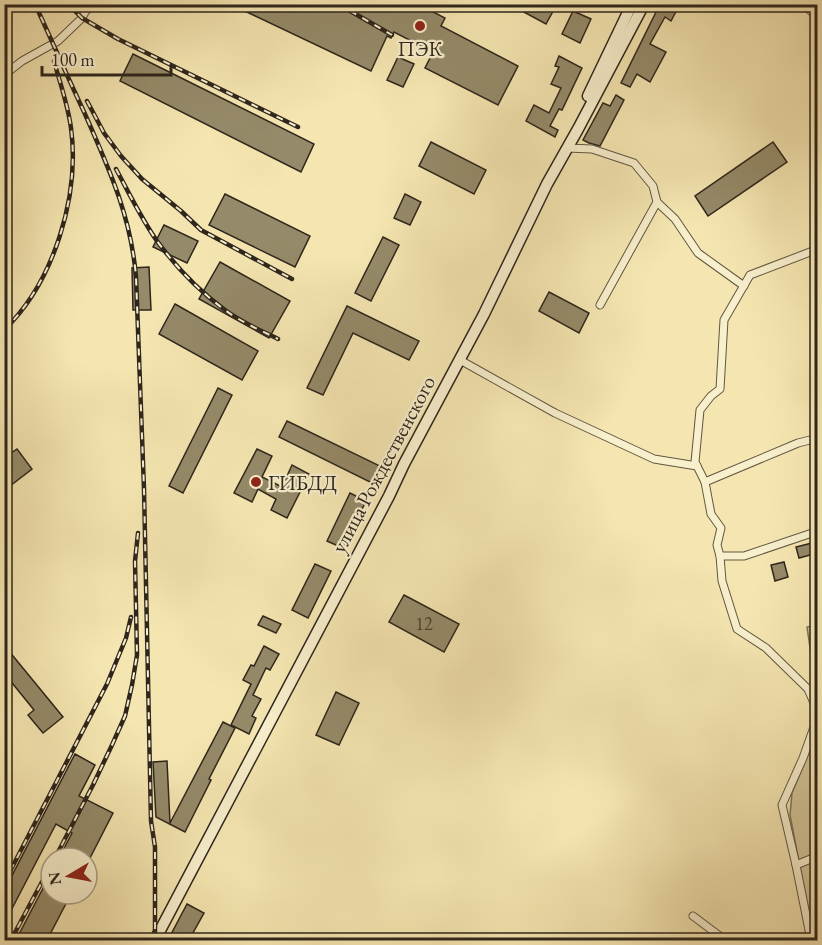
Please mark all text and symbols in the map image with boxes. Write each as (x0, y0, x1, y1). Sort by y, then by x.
marker: ПЭК (413, 19, 427, 33)
place label: ПЭК (398, 35, 443, 62)
scale bar (42, 39, 171, 77)
text: 100 m (51, 48, 95, 71)
street label: улица Рождественского (325, 371, 441, 557)
place label: ГИБДД (268, 469, 337, 496)
marker: ГИБДД (249, 475, 263, 489)
house number: 12 (415, 612, 433, 635)
north arrow (39, 846, 99, 906)
text: N (43, 870, 66, 887)

